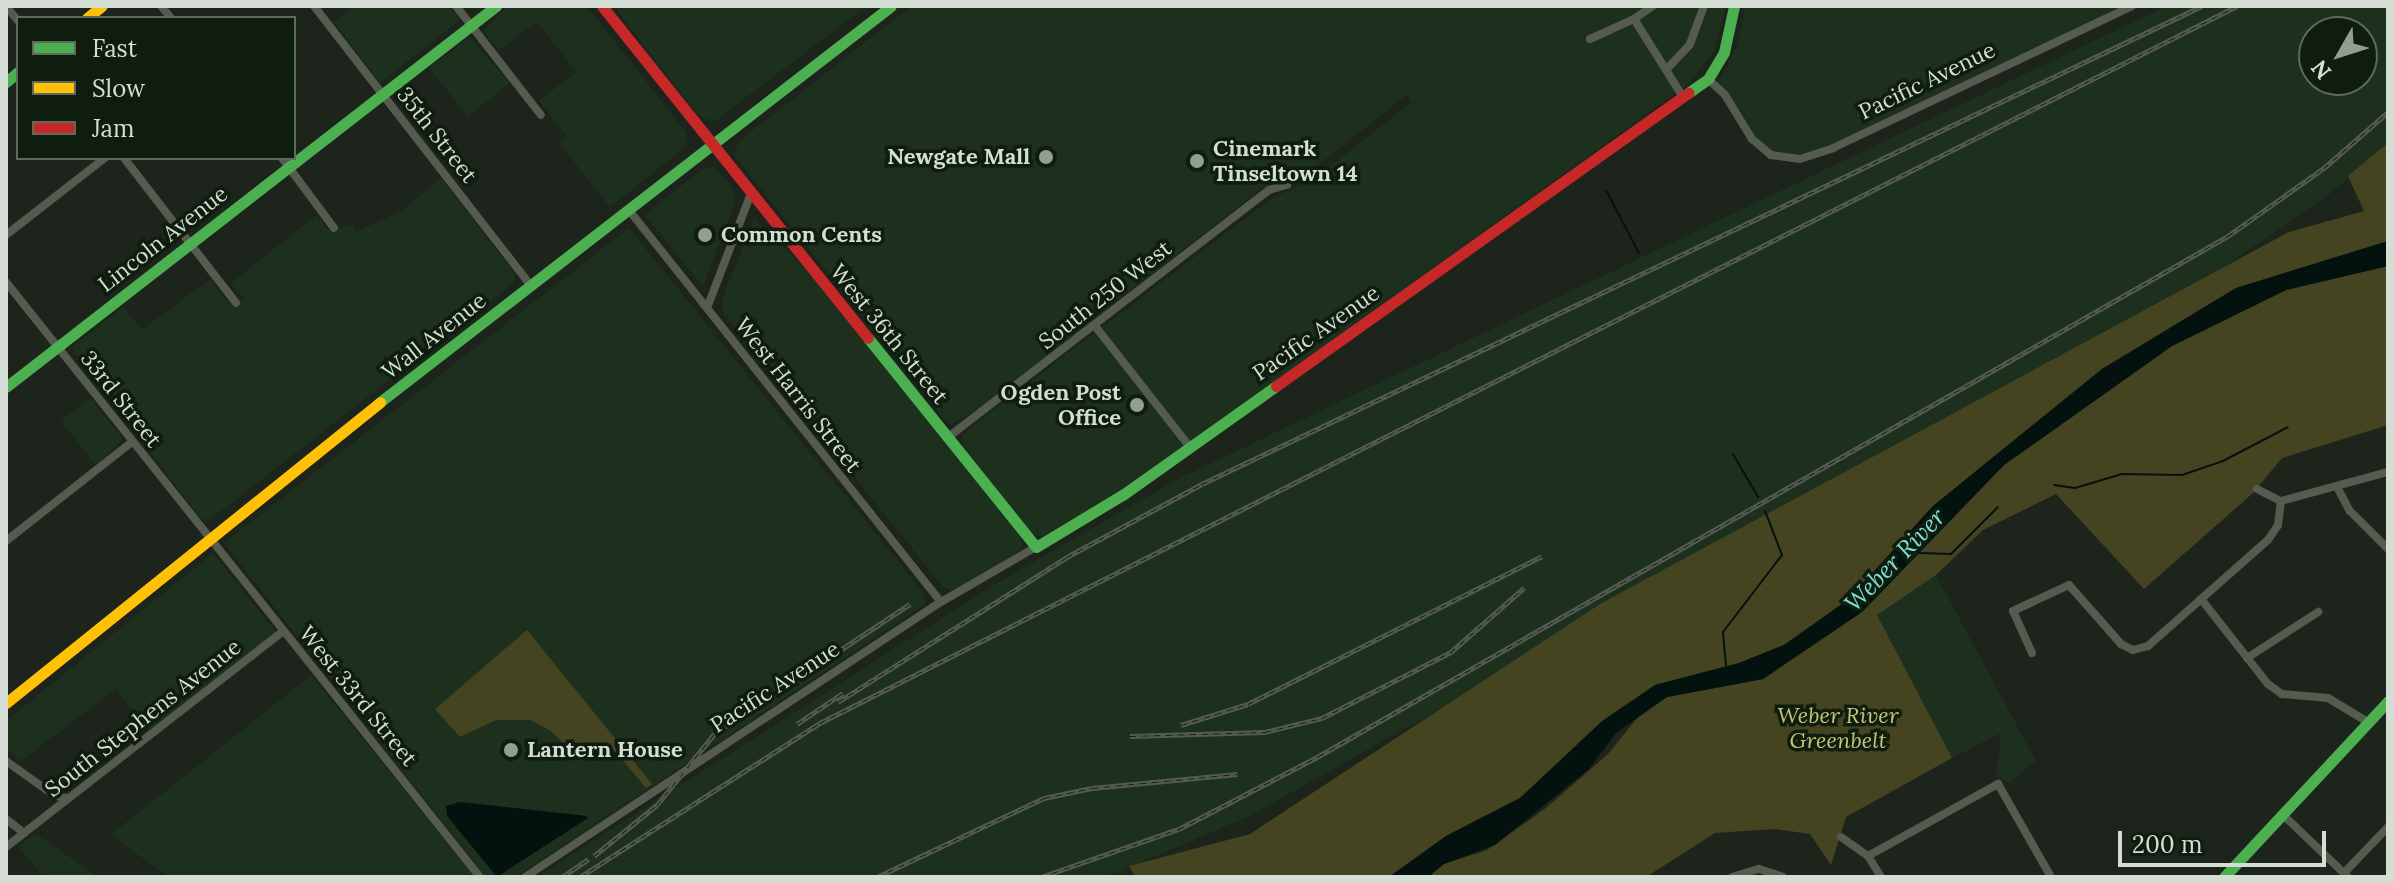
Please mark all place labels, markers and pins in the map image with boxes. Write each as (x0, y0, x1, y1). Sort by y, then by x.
place label: Cinemark Tinseltown 14 (1213, 135, 1358, 186)
place label: Newgate Mall (887, 144, 1030, 170)
marker: Newgate Mall (1037, 148, 1055, 166)
marker: Cinemark Tinseltown 14 (1188, 152, 1206, 170)
place label: Common Cents (721, 222, 882, 248)
marker: Common Cents (696, 226, 714, 244)
place label: Ogden Post Office (1000, 379, 1121, 430)
marker: Ogden Post Office (1128, 396, 1146, 414)
place label: Lantern House (527, 737, 683, 763)
marker: Lantern House (502, 741, 520, 759)

